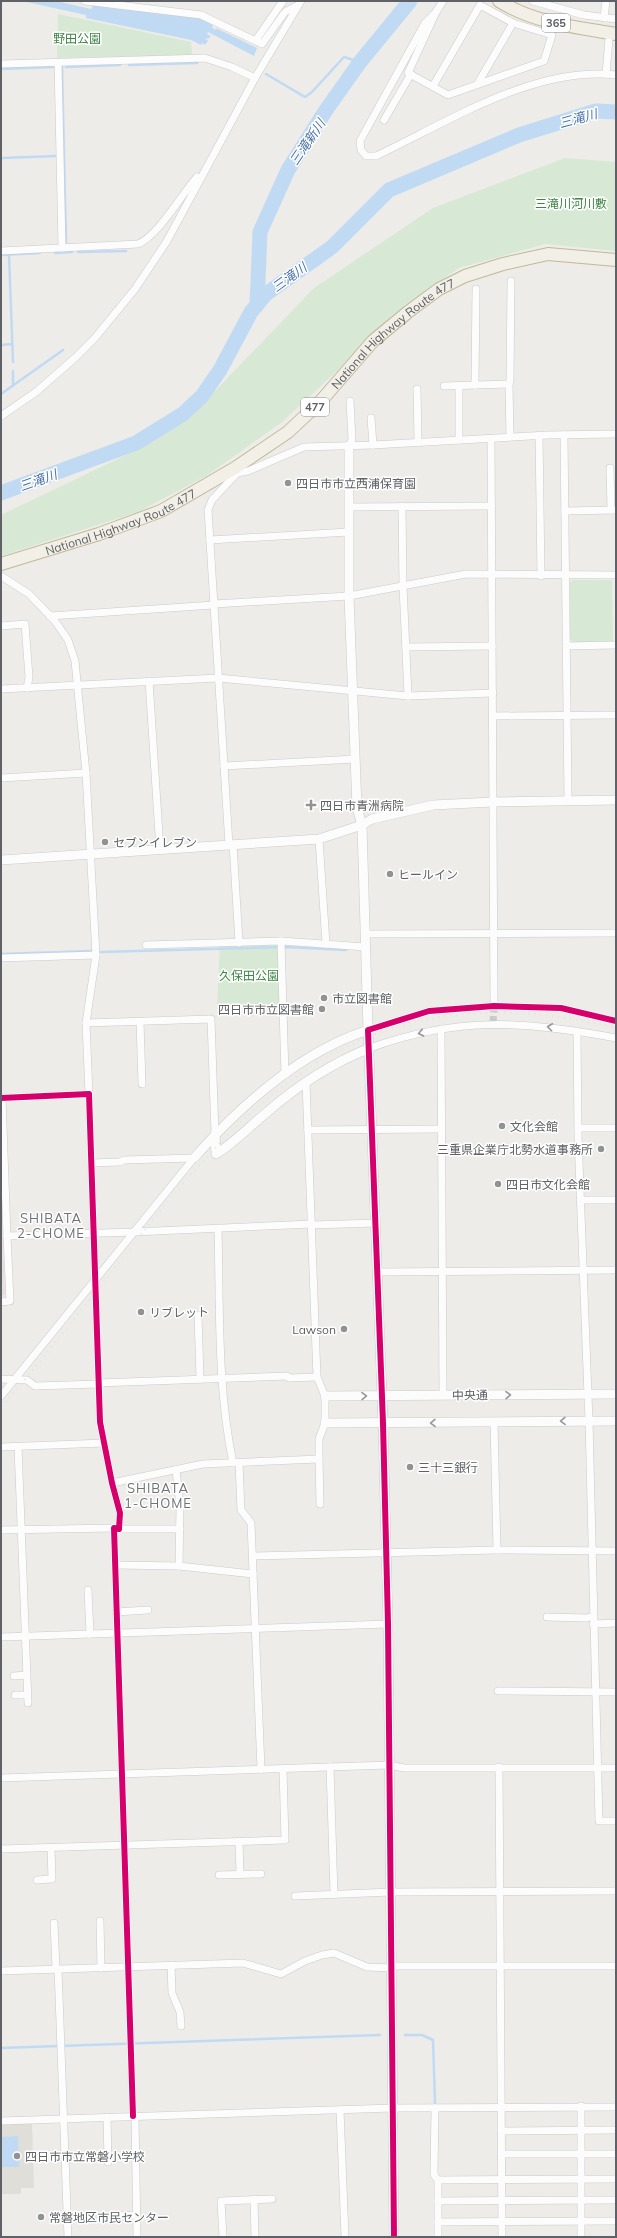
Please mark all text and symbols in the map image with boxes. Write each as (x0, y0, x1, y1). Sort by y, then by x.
road number: 365 (542, 14, 570, 32)
park label: 野田公園 (53, 31, 101, 46)
water label: 三滝川 (557, 105, 601, 131)
water label: 三滝新川 (286, 114, 329, 168)
park label: 三滝川河川敷 (535, 196, 607, 211)
water label: 三滝川 (269, 258, 311, 295)
street label: National Highway Route 477 (328, 275, 457, 392)
road number: 477 (301, 398, 329, 416)
water label: 三滝川 (17, 465, 61, 494)
place label: 四日市市立西浦保育園 (296, 476, 416, 491)
marker: 四日市市立西浦保育園 (283, 478, 293, 488)
street label: National Highway Route 477 (43, 485, 198, 558)
place label: 四日市青洲病院 (320, 798, 404, 813)
marker: 四日市青洲病院 (305, 799, 317, 811)
place label: セブンイレブン (113, 835, 197, 850)
marker: セブンイレブン (100, 837, 110, 847)
place label: ヒールイン (398, 867, 458, 882)
marker: ヒールイン (385, 869, 395, 879)
park label: 久保田公園 (219, 968, 279, 983)
place label: 市立図書館 (332, 991, 392, 1006)
marker: 市立図書館 (319, 993, 329, 1003)
place label: 四日市市立図書館 (218, 1002, 314, 1017)
marker: 四日市市立図書館 (317, 1004, 327, 1014)
one-way arrow (547, 1023, 553, 1032)
one-way arrow (418, 1028, 424, 1036)
place label: 文化会館 (510, 1119, 558, 1134)
marker: 文化会館 (497, 1121, 507, 1131)
place label: 三重県企業庁北勢水道事務所 (437, 1142, 593, 1157)
marker: 三重県企業庁北勢水道事務所 (596, 1144, 606, 1154)
place label: 四日市文化会館 (506, 1177, 590, 1192)
marker: 四日市文化会館 (493, 1179, 503, 1189)
district label: SHIBATA 2-CHOME (17, 1210, 85, 1241)
place label: リブレット (149, 1305, 209, 1320)
marker: リブレット (136, 1307, 146, 1317)
place label: Lawson (292, 1322, 336, 1337)
marker: Lawson (339, 1324, 349, 1334)
street label: 中央通 (452, 1387, 488, 1403)
one-way arrow (505, 1391, 511, 1399)
one-way arrow (361, 1392, 367, 1400)
one-way arrow (560, 1417, 566, 1426)
one-way arrow (430, 1419, 436, 1427)
place label: 三十三銀行 (418, 1460, 478, 1475)
marker: 三十三銀行 (405, 1462, 415, 1472)
district label: SHIBATA 1-CHOME (124, 1480, 192, 1511)
place label: 四日市市立常磐小学校 (25, 2149, 145, 2164)
marker: 四日市市立常磐小学校 (12, 2151, 22, 2161)
place label: 常磐地区市民センター (49, 2210, 169, 2225)
marker: 常磐地区市民センター (36, 2212, 46, 2222)

